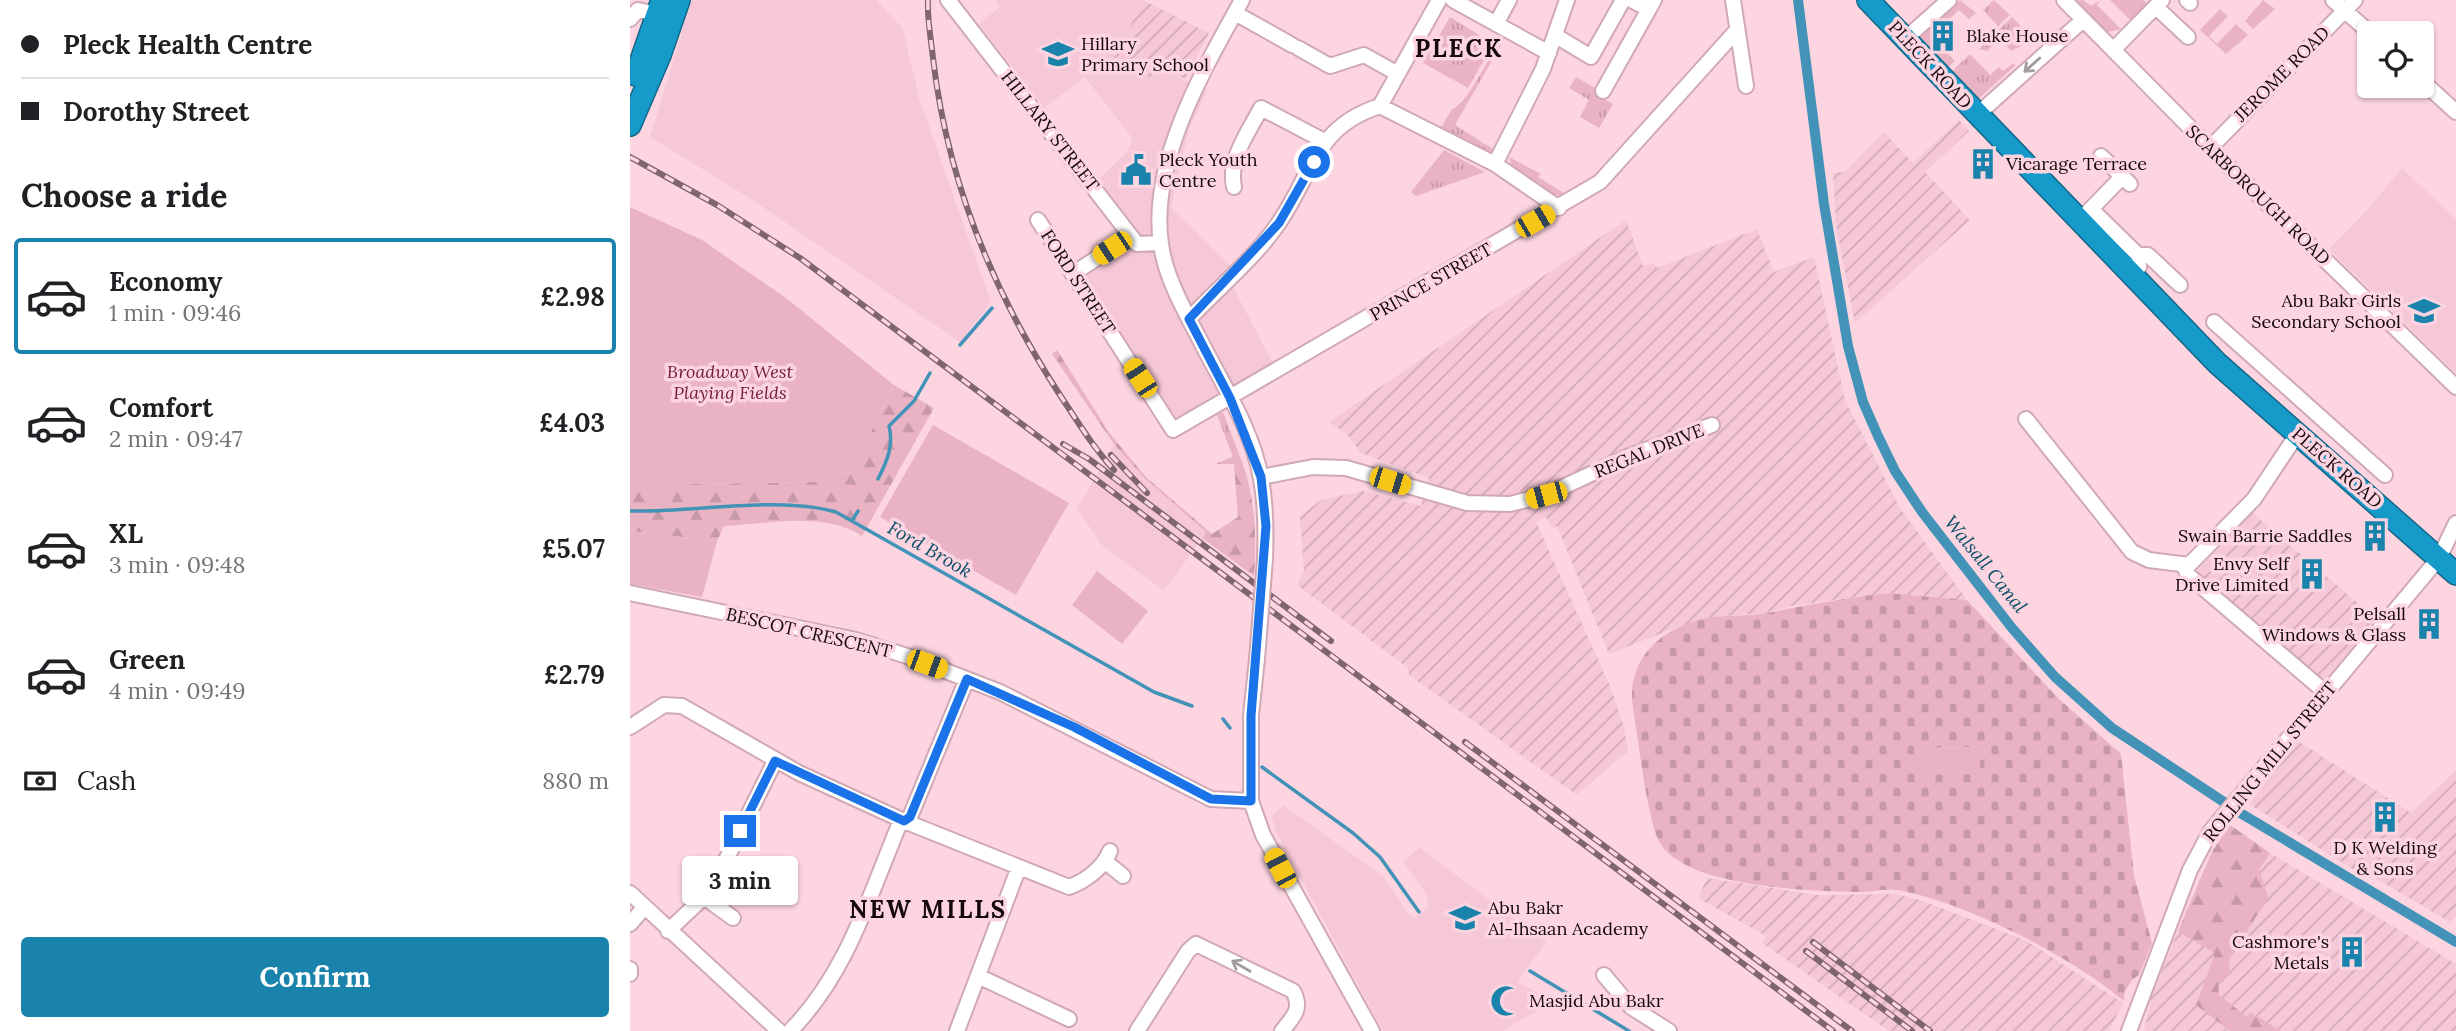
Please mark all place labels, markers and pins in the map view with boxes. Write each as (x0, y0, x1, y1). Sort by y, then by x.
building icon: Blake House (1926, 19, 1960, 53)
place label: Blake House (1966, 24, 2069, 47)
place label: Hillary Primary School (1081, 32, 1209, 76)
school or university icon: Hillary Primary School (1041, 37, 1075, 71)
building icon: Vicarage Terrace (1966, 147, 2000, 181)
place label: Pleck Youth Centre (1159, 148, 1258, 192)
place label: Vicarage Terrace (2005, 152, 2147, 175)
public building icon: Pleck Youth Centre (1119, 153, 1153, 187)
place label: Abu Bakr Girls Secondary School (2251, 289, 2401, 333)
school or university icon: Abu Bakr Girls Secondary School (2407, 294, 2441, 328)
building icon: Swain Barrie Saddles (2358, 519, 2392, 553)
place label: Swain Barrie Saddles (2178, 524, 2352, 547)
place label: Envy Self Drive Limited (2175, 552, 2291, 596)
building icon: Envy Self Drive Limited (2295, 557, 2329, 591)
place label: Pelsall Windows & Glass (2262, 602, 2406, 646)
building icon: Pelsall Windows & Glass (2412, 607, 2446, 641)
building icon: D K Welding & Sons (2368, 800, 2402, 834)
place label: D K Welding & Sons (2333, 836, 2438, 880)
place label: Abu Bakr Al-Ihsaan Academy (1487, 896, 1649, 940)
school or university icon: Abu Bakr Al-Ihsaan Academy (1448, 901, 1482, 935)
place label: Cashmore's Metals (2232, 930, 2329, 974)
building icon: Cashmore's Metals (2335, 935, 2369, 969)
mosque icon: Masjid Abu Bakr (1489, 984, 1523, 1018)
place label: Masjid Abu Bakr (1529, 989, 1664, 1012)

